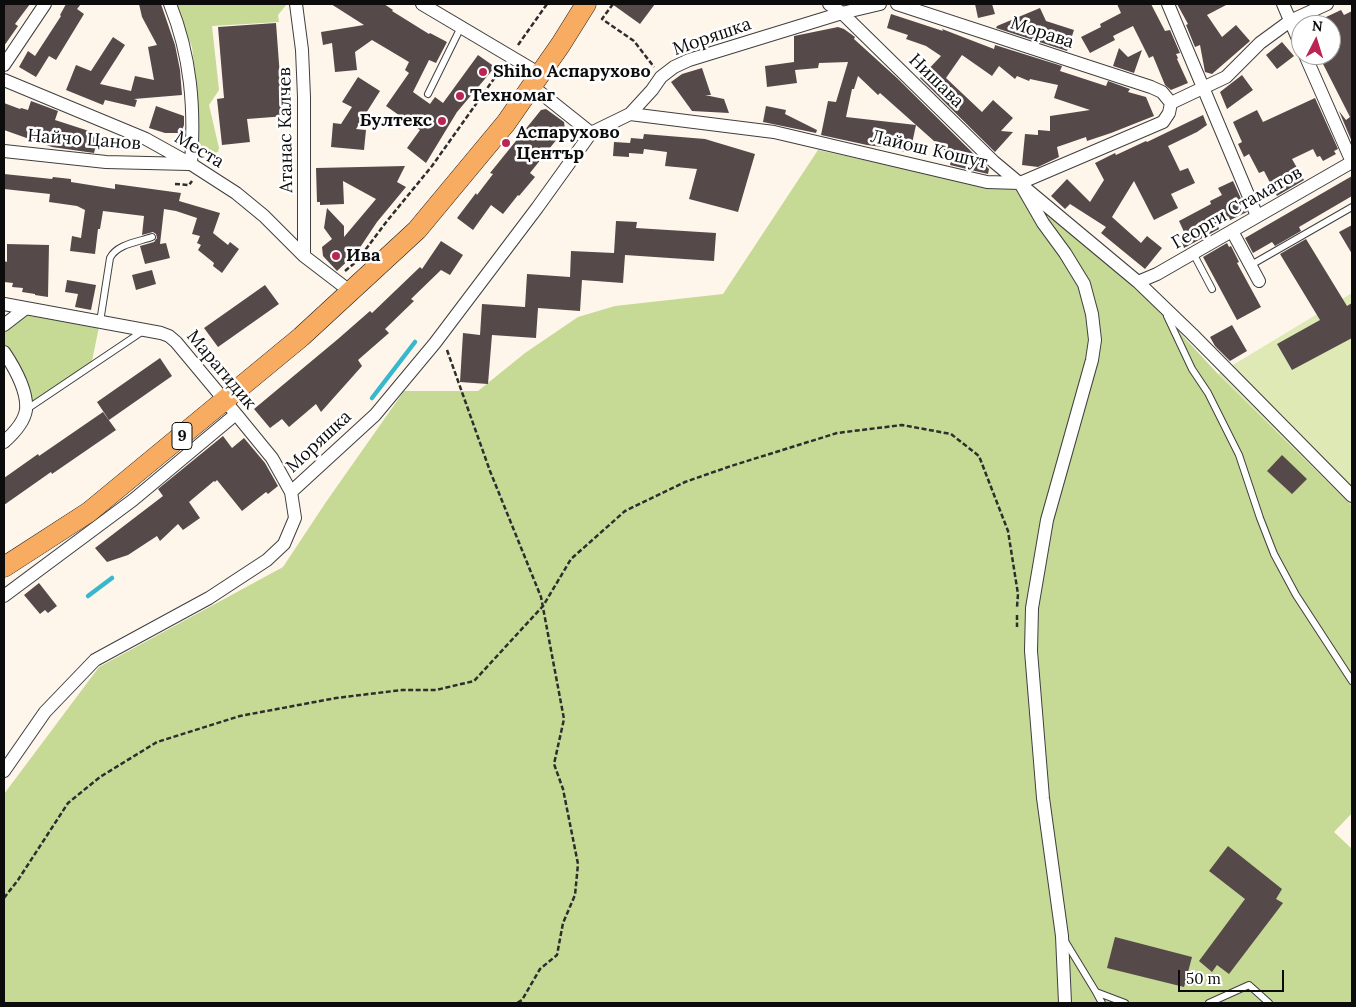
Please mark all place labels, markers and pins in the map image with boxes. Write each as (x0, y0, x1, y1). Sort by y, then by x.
place label: Shiho Аспарухово (493, 61, 651, 83)
marker: Shiho Аспарухово (477, 66, 489, 78)
place label: Техномаг (470, 85, 555, 107)
marker: Техномаг (454, 90, 466, 102)
place label: Бултекс (359, 110, 432, 132)
marker: Бултекс (436, 115, 448, 127)
place label: Аспарухово Център (516, 122, 620, 164)
marker: Аспарухово Център (500, 137, 512, 149)
place label: Ива (346, 245, 380, 267)
marker: Ива (330, 250, 342, 262)

